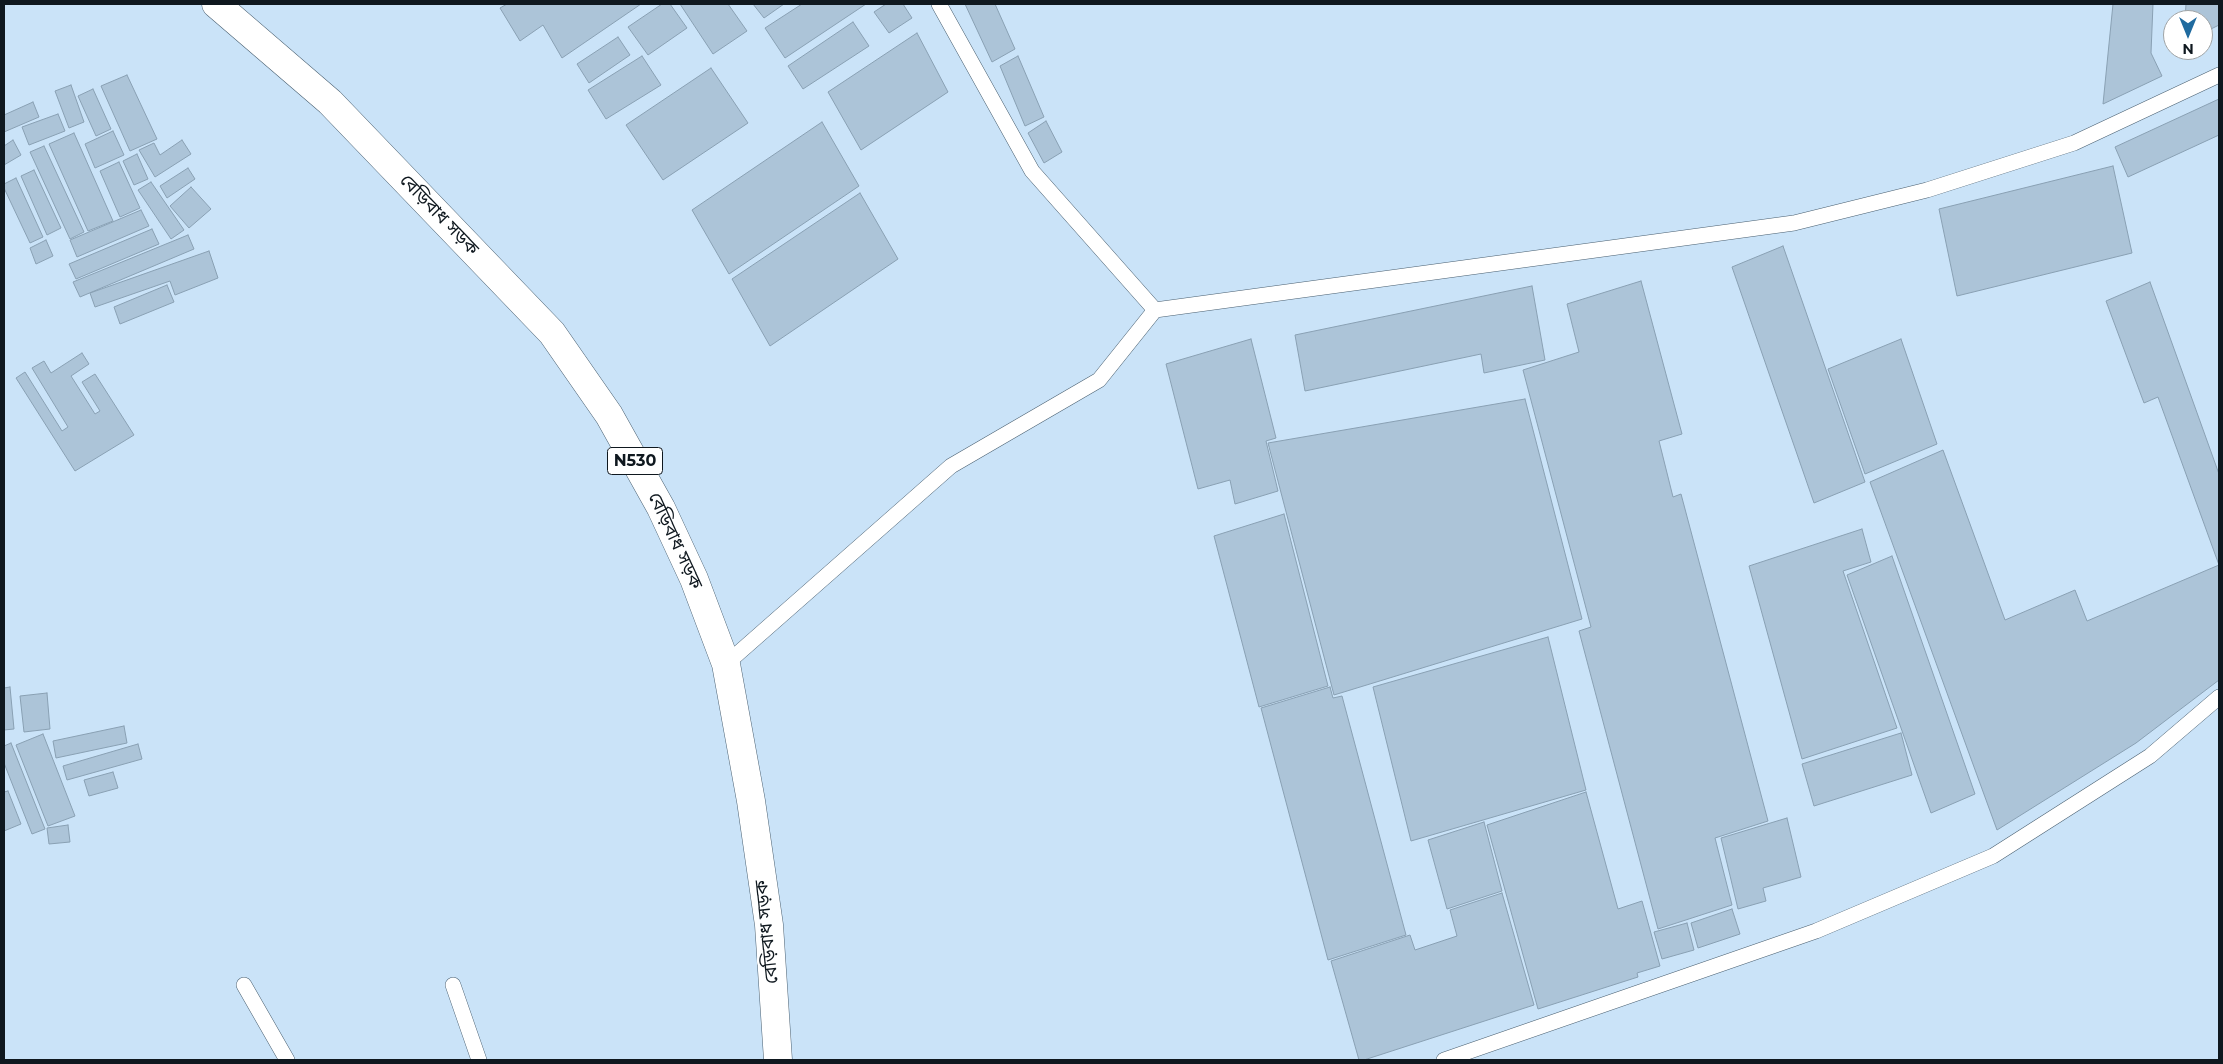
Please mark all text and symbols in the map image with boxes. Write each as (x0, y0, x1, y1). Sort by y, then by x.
north arrow (2163, 10, 2213, 60)
text: N (2182, 40, 2194, 58)
street label: বেড়িবাধ সড়ক (395, 170, 483, 260)
road number: N530 (608, 448, 662, 474)
street label: বেড়িবাধ সড়ক (643, 489, 707, 593)
street label: বেড়িবাধ সড়ক (751, 879, 783, 985)

